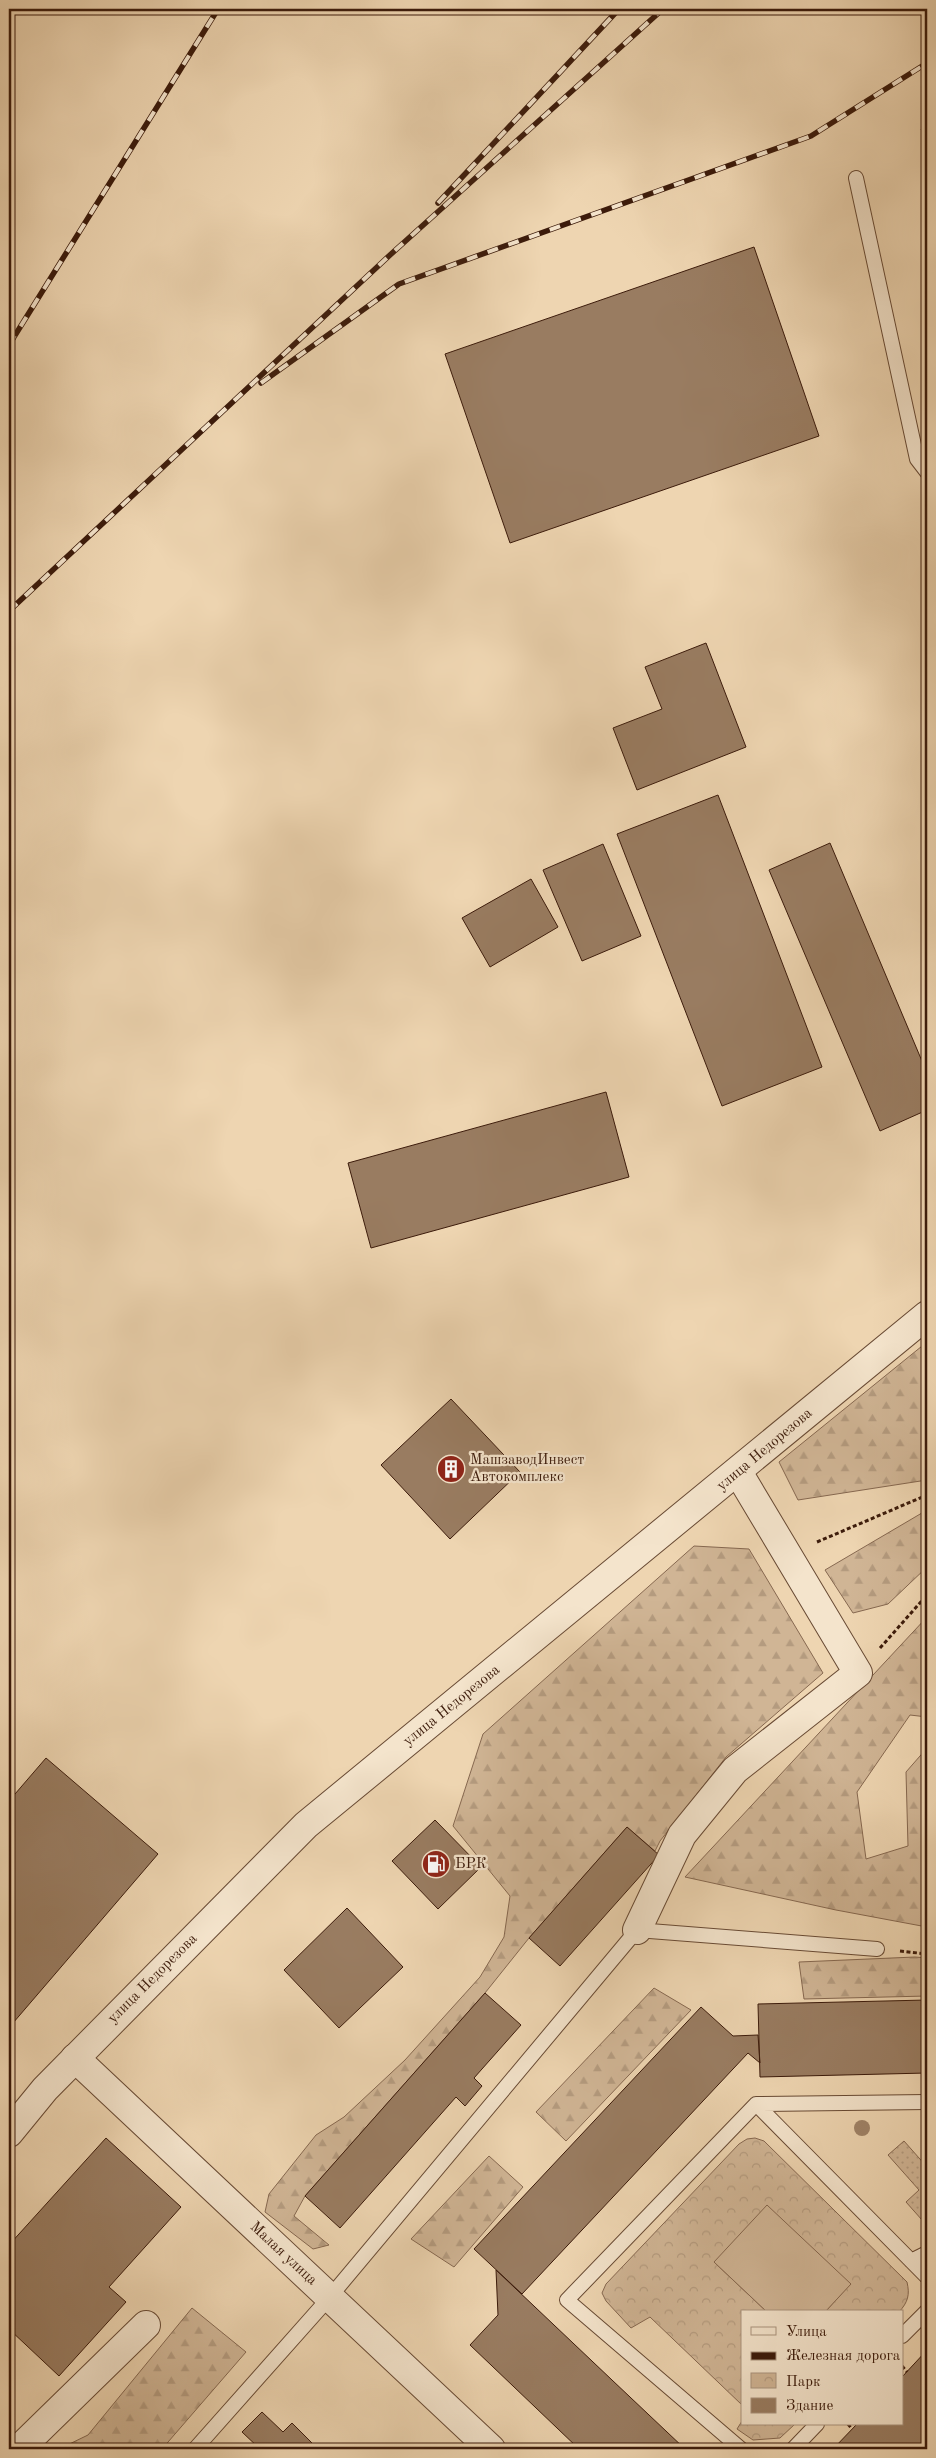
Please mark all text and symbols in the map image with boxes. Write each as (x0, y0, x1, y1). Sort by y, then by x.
street label: улица Недорезова (714, 1406, 816, 1494)
place label: МашзаводИнвест Автокомплекс (470, 1453, 584, 1485)
building icon: МашзаводИнвест Автокомплекс (436, 1454, 466, 1484)
street label: улица Недорезова (401, 1662, 504, 1749)
fuel station icon: БРК (421, 1849, 451, 1879)
place label: БРК (455, 1857, 487, 1872)
street label: улица Недорезова (106, 1931, 201, 2026)
street label: Малая улица (247, 2219, 320, 2289)
legend (741, 2310, 904, 2426)
text: Улица (786, 2325, 827, 2340)
text: Железная дорога (786, 2349, 901, 2364)
text: Парк (786, 2375, 821, 2390)
text: Здание (786, 2399, 833, 2414)

